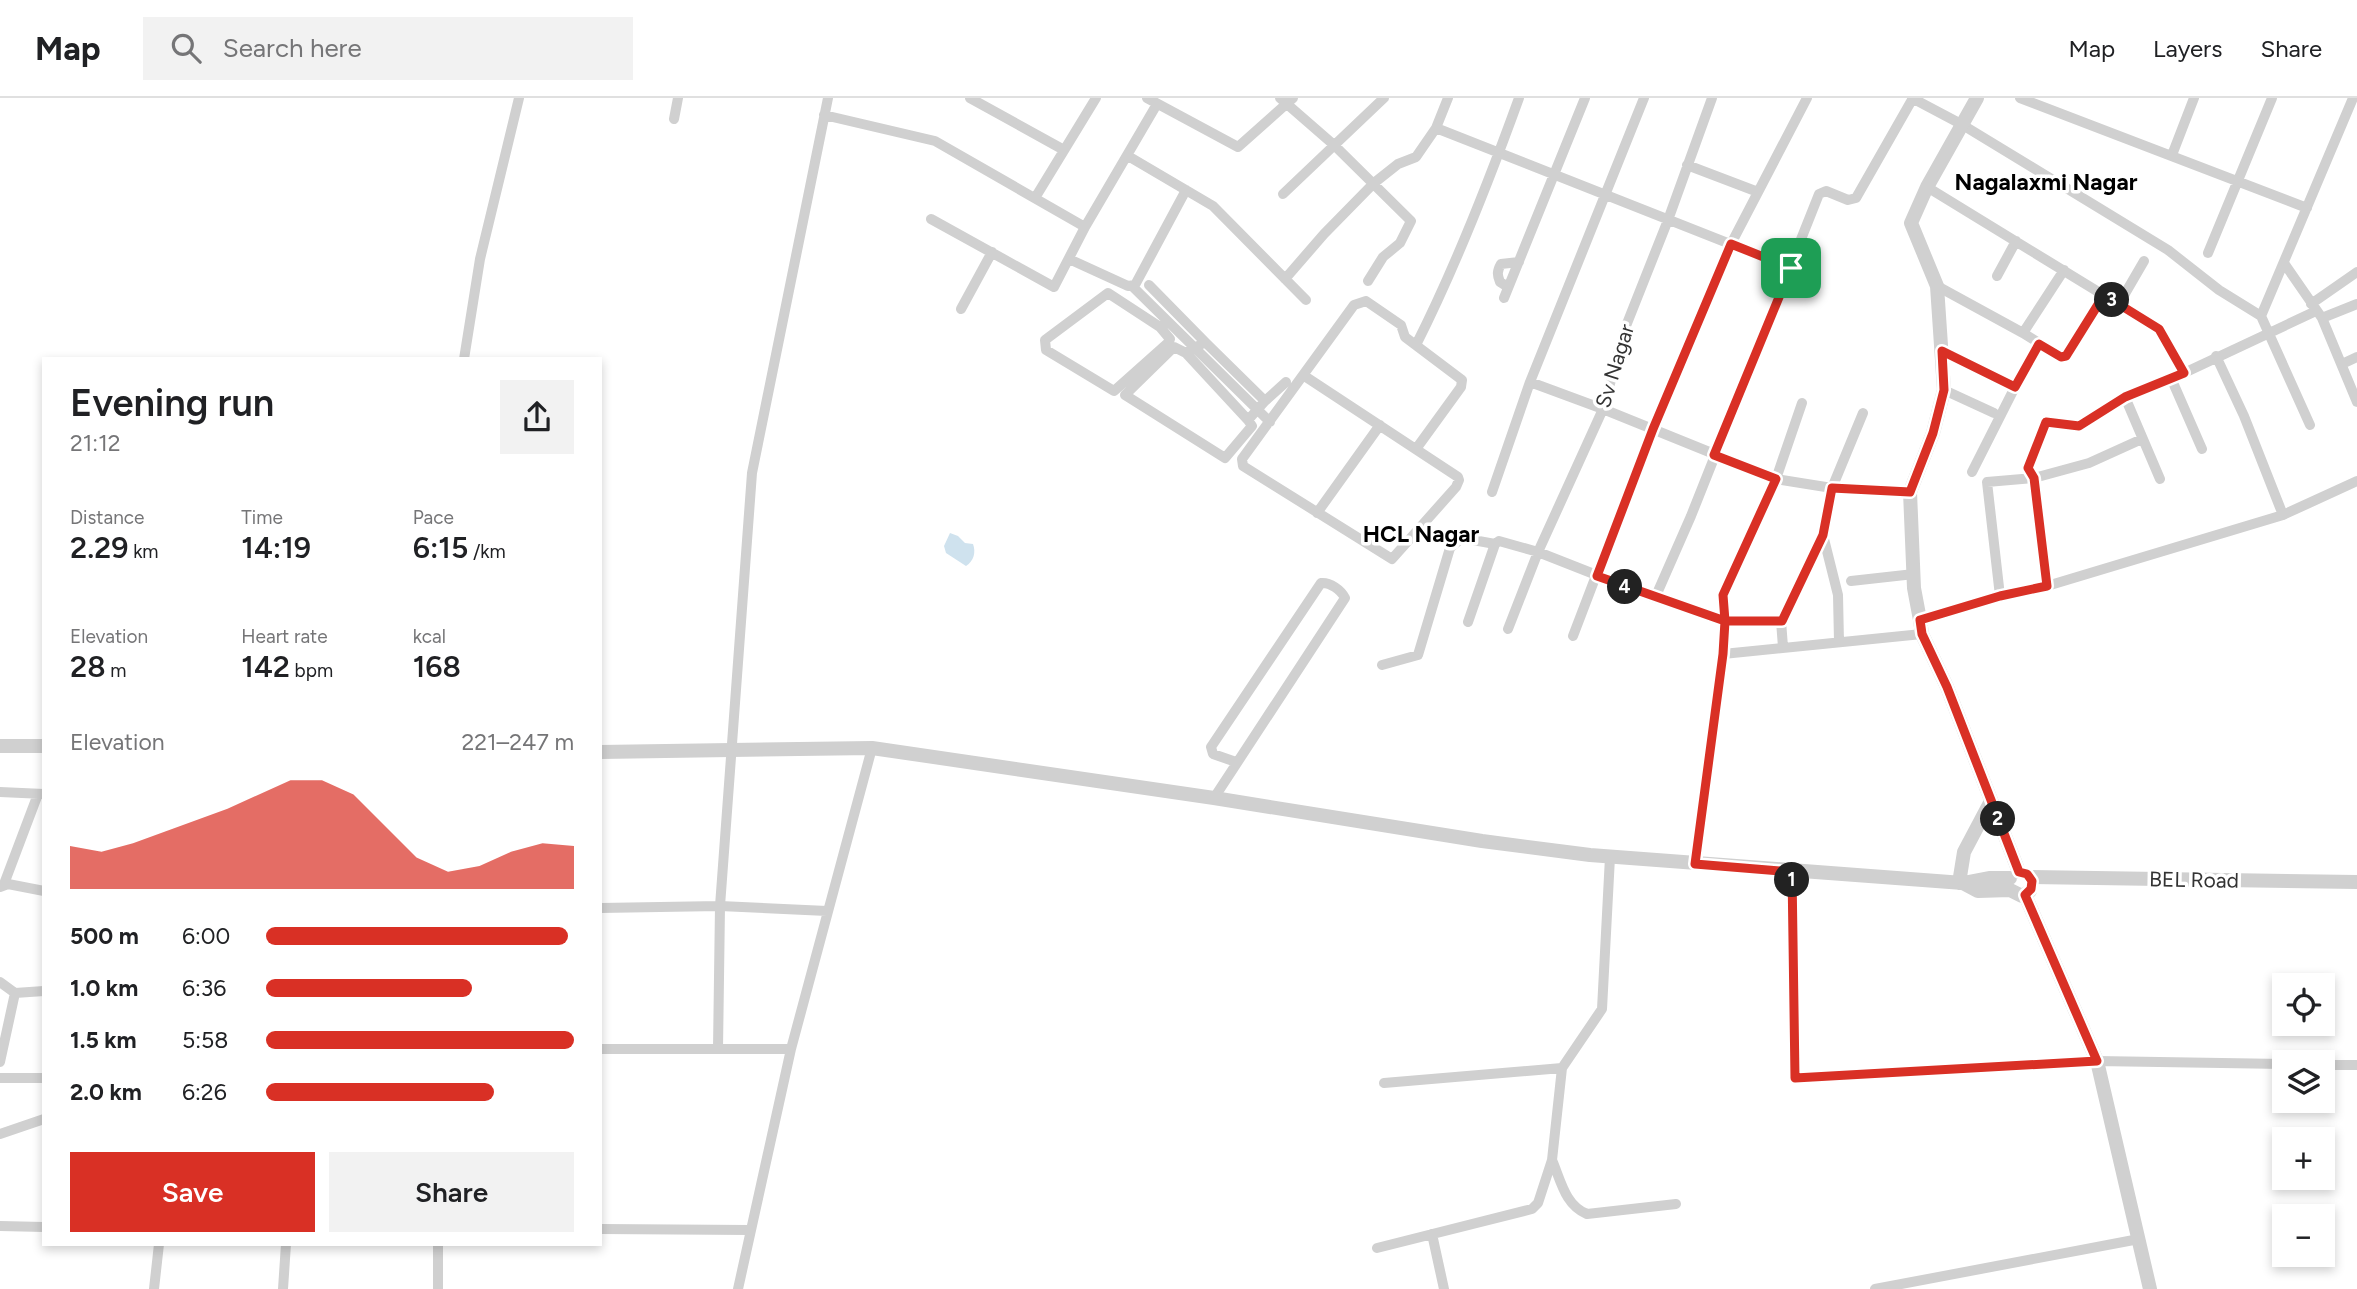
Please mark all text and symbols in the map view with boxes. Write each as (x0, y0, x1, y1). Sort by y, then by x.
search box (143, 17, 633, 80)
text: Map (35, 29, 101, 68)
icon: search (167, 29, 205, 67)
text: Search here (223, 32, 362, 64)
text: Map (2068, 34, 2115, 63)
text: Layers (2153, 34, 2222, 63)
text: Share (2260, 34, 2322, 63)
district label: Nagalaxmi Nagar (1955, 168, 2138, 196)
pin (1761, 238, 1821, 298)
icon: arrive (1772, 249, 1810, 287)
pin: 3 (2094, 282, 2130, 318)
text: 3 (2106, 288, 2117, 311)
street label: Sv Nagar (1590, 321, 1639, 411)
text: Evening run (70, 380, 274, 426)
button: share (500, 380, 574, 454)
text: 21:12 (70, 429, 121, 457)
text: Distance (70, 506, 144, 529)
text: Time (241, 506, 283, 529)
text: Pace (413, 506, 454, 529)
district label: HCL Nagar (1363, 520, 1480, 548)
text: 2.29 (70, 529, 128, 566)
text: 14:19 (241, 529, 311, 566)
text: 6:15 (413, 529, 468, 566)
text: km (128, 540, 159, 563)
text: /km (468, 540, 506, 563)
pin: 4 (1608, 570, 1642, 604)
text: 4 (1618, 575, 1631, 598)
text: Elevation (70, 625, 148, 648)
text: Heart rate (241, 625, 328, 648)
text: kcal (413, 625, 446, 648)
text: 28 (70, 648, 106, 685)
text: 142 (241, 648, 290, 685)
text: 168 (413, 648, 461, 685)
text: m (106, 659, 126, 682)
text: bpm (290, 659, 333, 682)
text: Elevation (70, 728, 165, 756)
text: 221–247 m (461, 728, 574, 756)
pin: 2 (1980, 802, 2016, 836)
text: 2 (1992, 807, 2003, 830)
pin: 1 (1774, 862, 1810, 898)
street label: BEL Road (2149, 866, 2239, 893)
text: 1 (1787, 868, 1796, 891)
text: 500 m (70, 922, 139, 950)
text: 6:00 (182, 922, 230, 950)
map controls (2272, 973, 2335, 1267)
button: locate (2272, 973, 2335, 1036)
text: 1.0 km (70, 974, 138, 1002)
text: 6:36 (182, 974, 226, 1002)
text: 1.5 km (70, 1026, 137, 1054)
text: 5:58 (182, 1026, 228, 1054)
button: layers (2272, 1050, 2335, 1113)
text: 2.0 km (70, 1078, 142, 1106)
text: 6:26 (182, 1078, 227, 1106)
button: + (2272, 1127, 2335, 1190)
button: Save (70, 1152, 315, 1232)
button: Share (329, 1152, 574, 1232)
button: − (2272, 1204, 2335, 1267)

